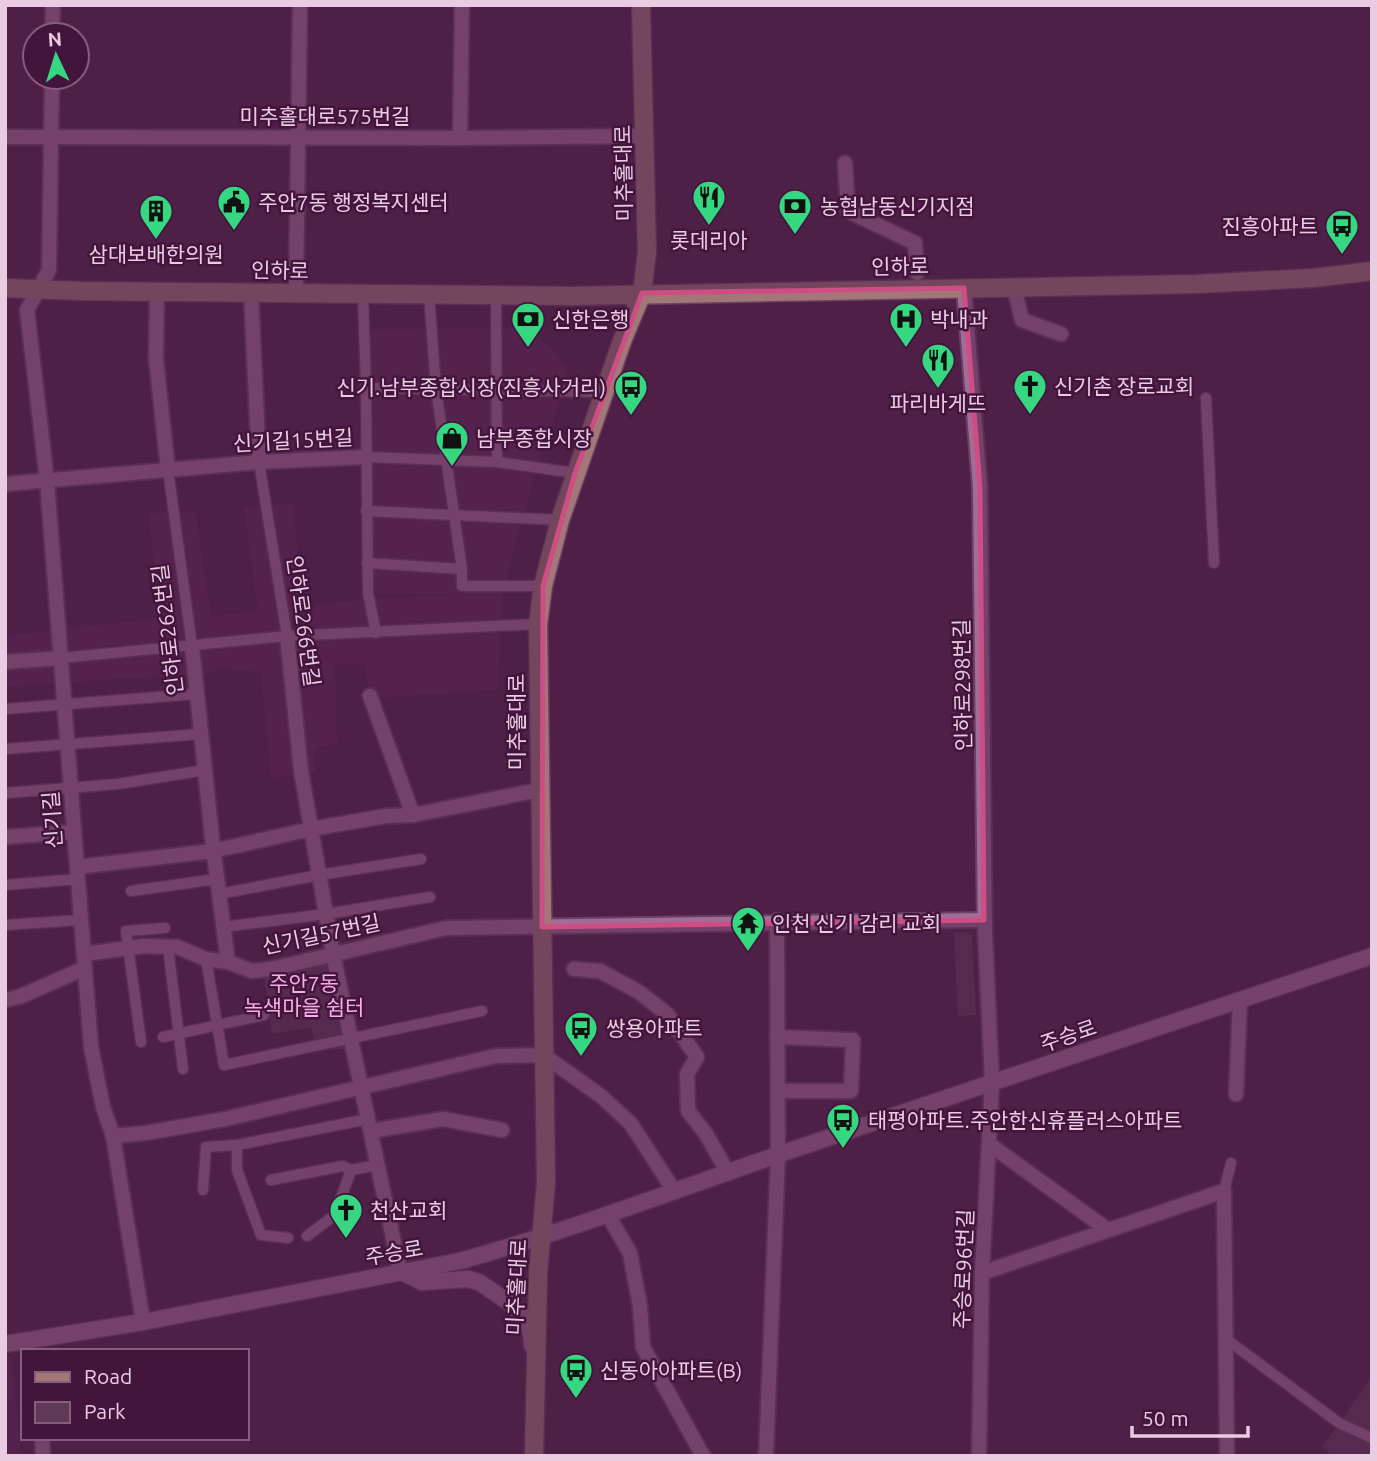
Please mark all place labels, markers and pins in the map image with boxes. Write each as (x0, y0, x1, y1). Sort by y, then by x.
restaurant icon: 롯데리아 (690, 178, 728, 227)
public building icon: 주안7동 행정복지센터 (215, 183, 253, 232)
bank icon: 농협남동신기지점 (776, 187, 814, 236)
place label: 주안7동 행정복지센터 (258, 190, 449, 214)
building icon: 삼대보배한의원 (137, 192, 175, 241)
place label: 농협남동신기지점 (820, 194, 975, 218)
bus stop icon: 진흥아파트 (1323, 207, 1361, 256)
place label: 진흥아파트 (1221, 214, 1318, 238)
place label: 롯데리아 (670, 228, 748, 252)
place label: 삼대보배한의원 (88, 242, 224, 266)
bank icon: 신한은행 (509, 300, 547, 349)
hospital icon: 박내과 (887, 300, 925, 349)
place label: 신한은행 (552, 307, 629, 331)
place label: 박내과 (930, 307, 988, 331)
restaurant icon: 파리바게뜨 (919, 341, 957, 390)
church icon: 신기촌 장로교회 (1011, 367, 1049, 416)
bus stop icon: 신기.남부종합시장(진흥사거리) (612, 368, 650, 417)
place label: 신기촌 장로교회 (1054, 374, 1194, 398)
place label: 신기.남부종합시장(진흥사거리) (336, 375, 606, 399)
place label: 파리바게뜨 (890, 391, 986, 415)
shop icon: 남부종합시장 (433, 419, 471, 468)
place label: 남부종합시장 (476, 426, 592, 450)
temple icon: 인천 신기 감리 교회 (729, 904, 767, 953)
place label: 인천 신기 감리 교회 (772, 911, 941, 935)
bus stop icon: 쌍용아파트 (562, 1009, 600, 1058)
place label: 쌍용아파트 (606, 1016, 703, 1040)
bus stop icon: 태평아파트.주안한신휴플러스아파트 (824, 1101, 862, 1150)
place label: 태평아파트.주안한신휴플러스아파트 (868, 1108, 1182, 1132)
church icon: 천산교회 (327, 1191, 365, 1240)
place label: 천산교회 (370, 1198, 447, 1222)
bus stop icon: 신동아아파트(B) (557, 1351, 595, 1400)
place label: 신동아아파트(B) (600, 1358, 743, 1382)

